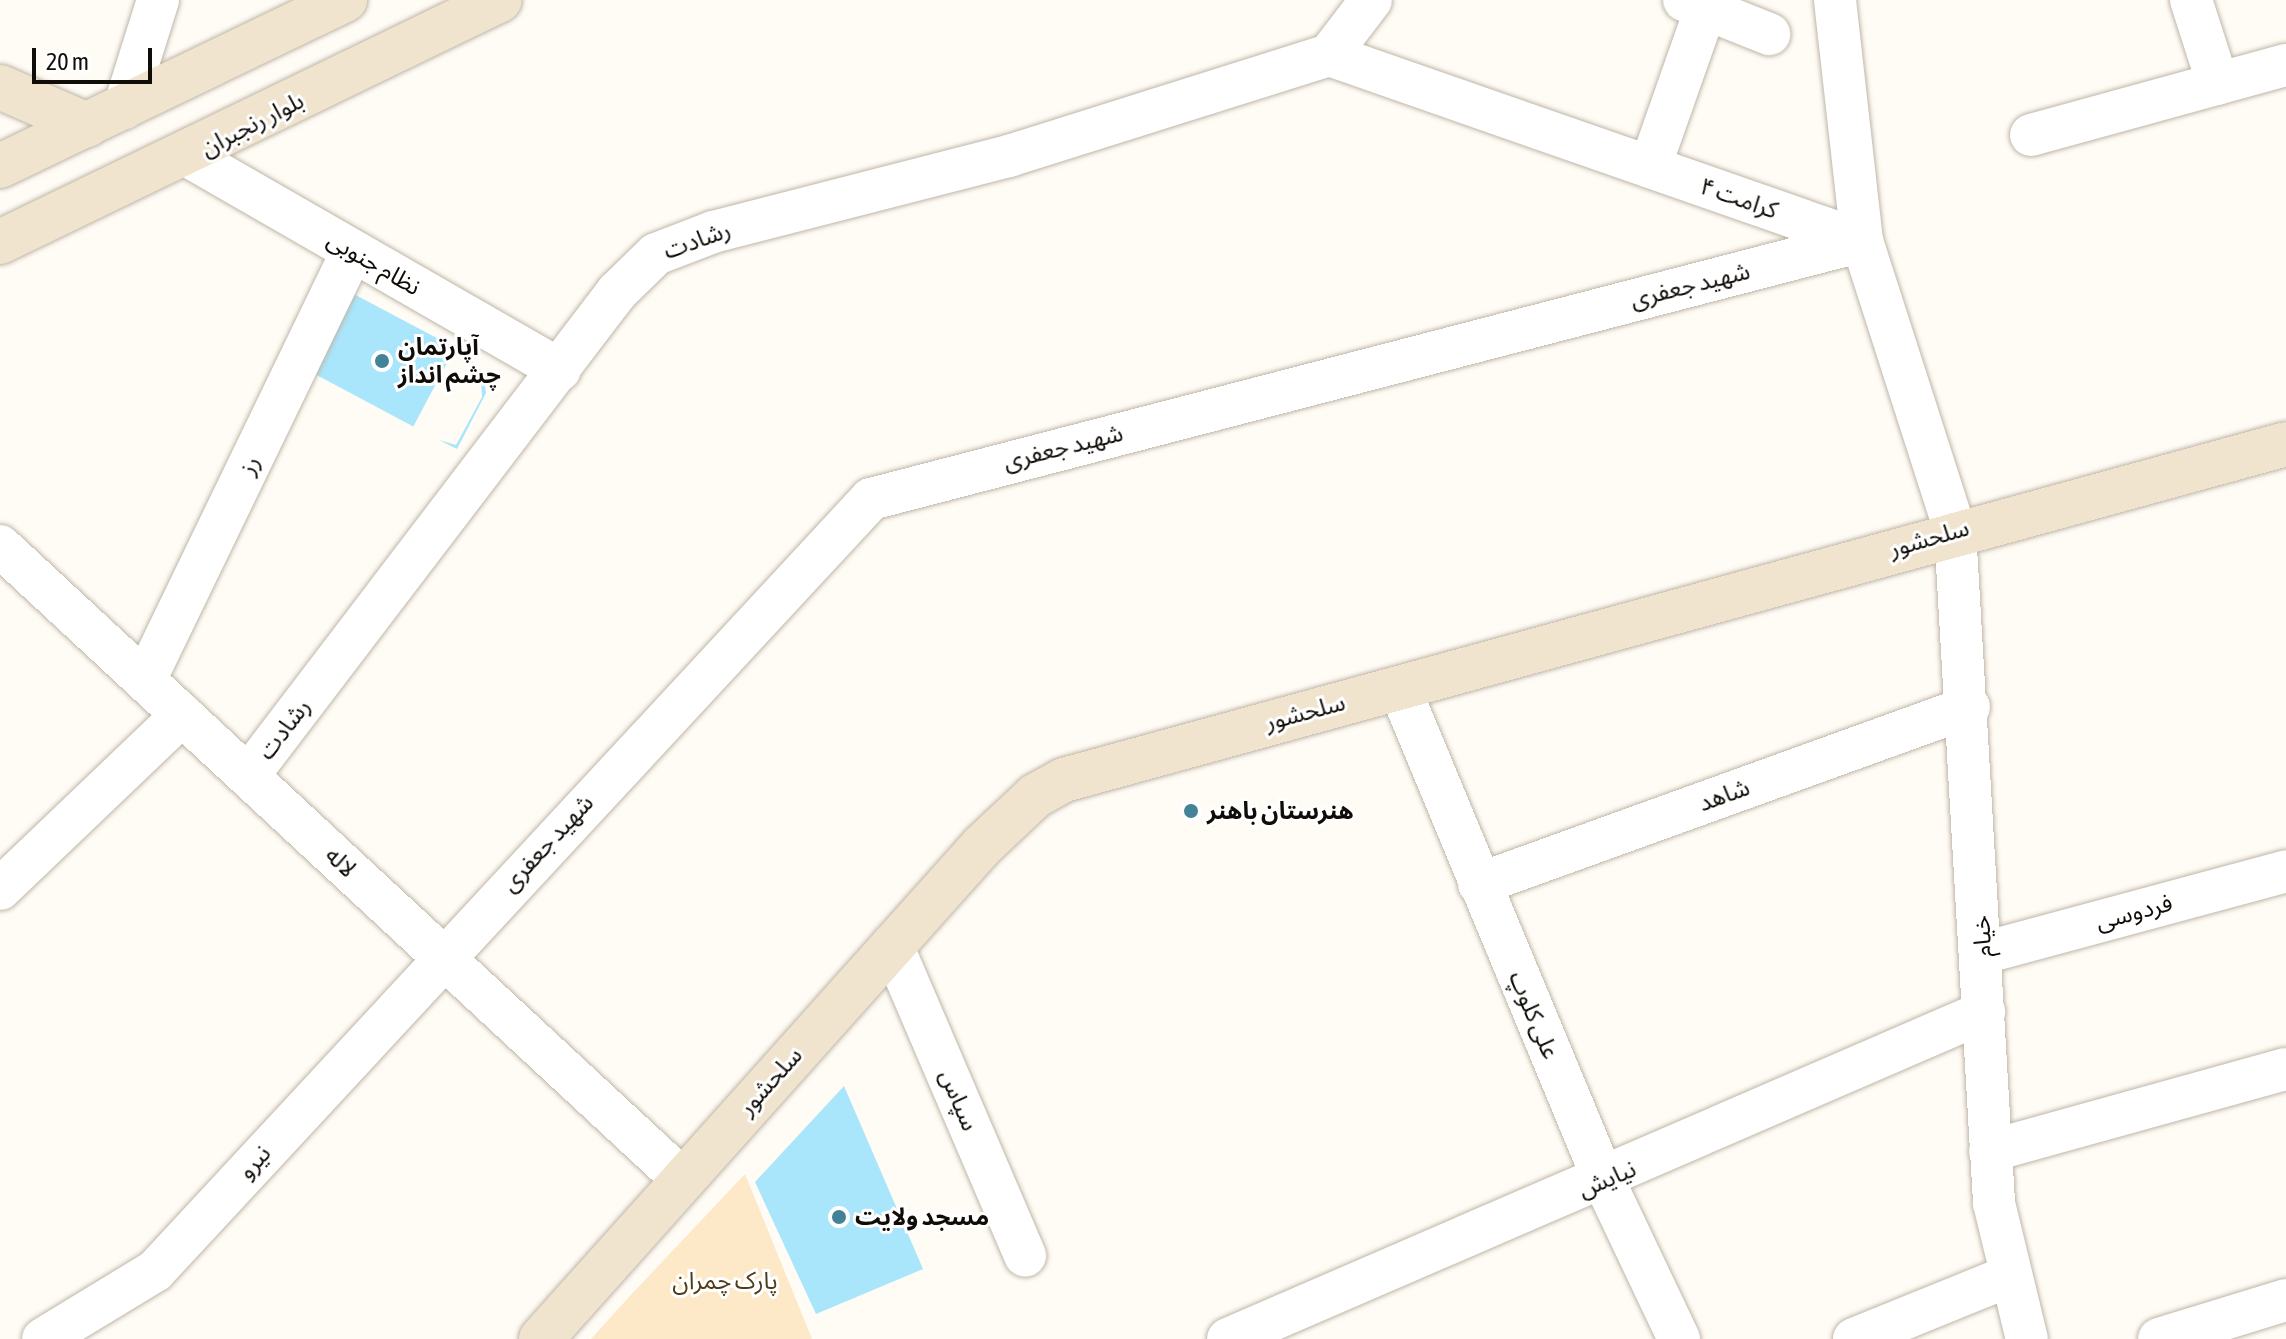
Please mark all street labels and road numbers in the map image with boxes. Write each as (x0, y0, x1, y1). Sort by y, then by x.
street label: بلوار رنجبران (196, 86, 308, 162)
street label: کرامت ۴ (1696, 171, 1782, 225)
street label: رشادت (660, 215, 734, 265)
street label: نظام جنوبی (322, 225, 426, 301)
street label: شهید جعفری (1627, 256, 1753, 314)
street label: شهید جعفری (1000, 418, 1126, 476)
street label: رز (232, 451, 266, 479)
street label: سلحشور (1886, 513, 1972, 563)
street label: سلحشور (1262, 687, 1348, 737)
street label: رشادت (252, 693, 316, 765)
street label: شاهد (1694, 773, 1754, 817)
street label: شهید جعفری (495, 788, 599, 898)
street label: لاله (320, 841, 362, 883)
street label: فردوسی (2093, 888, 2175, 936)
street label: خیام (1967, 914, 1997, 958)
street label: علی کلوپ (1503, 967, 1565, 1063)
street label: سلحشور (732, 1041, 808, 1121)
street label: سپاس (933, 1065, 985, 1135)
street label: نیرو (231, 1139, 277, 1185)
street label: نیایش (1574, 1154, 1640, 1204)

